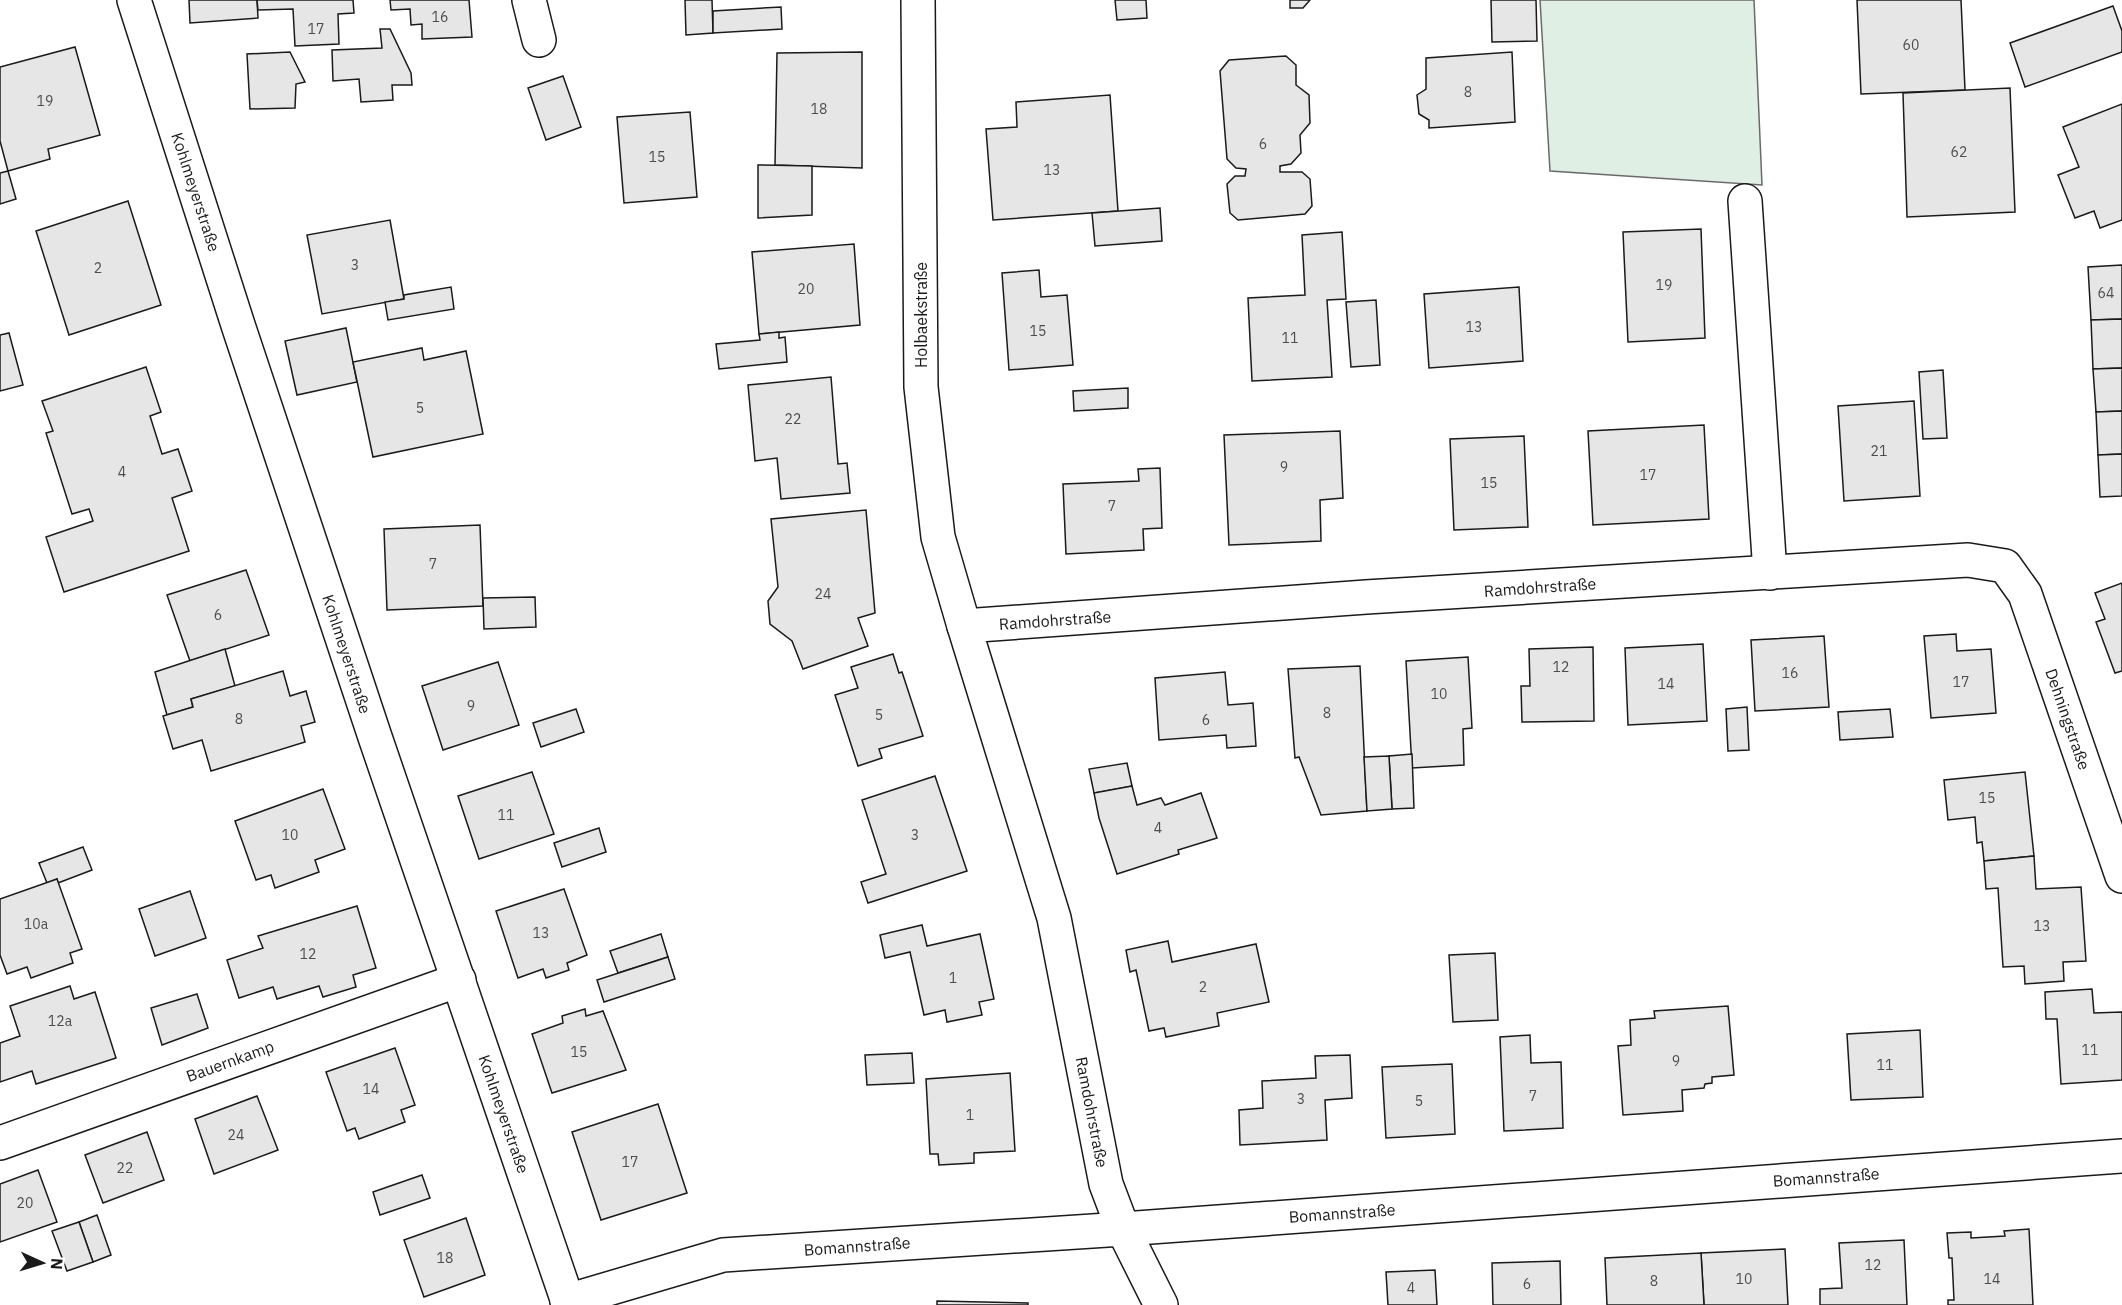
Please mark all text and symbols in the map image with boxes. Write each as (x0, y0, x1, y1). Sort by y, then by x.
house number: 16 (432, 8, 448, 26)
house number: 17 (308, 20, 324, 38)
house number: 60 (1903, 36, 1919, 54)
house number: 8 (1464, 83, 1472, 101)
house number: 19 (37, 92, 53, 110)
house number: 18 (811, 100, 827, 118)
street label: Kohlmeyerstraße (167, 130, 225, 254)
house number: 6 (1259, 135, 1267, 153)
house number: 62 (1951, 143, 1967, 161)
house number: 15 (649, 148, 665, 166)
house number: 13 (1044, 161, 1060, 179)
house number: 3 (351, 256, 359, 274)
house number: 2 (94, 259, 102, 277)
street label: Holbaekstraße (911, 262, 931, 368)
house number: 19 (1656, 276, 1672, 294)
house number: 20 (798, 280, 814, 298)
house number: 64 (2098, 284, 2114, 302)
house number: 13 (1466, 318, 1482, 336)
house number: 15 (1030, 322, 1046, 340)
house number: 11 (1282, 329, 1298, 347)
house number: 5 (416, 399, 424, 417)
house number: 22 (785, 410, 801, 428)
house number: 21 (1871, 442, 1887, 460)
house number: 9 (1280, 458, 1288, 476)
house number: 4 (118, 463, 126, 481)
house number: 17 (1640, 466, 1656, 484)
house number: 15 (1481, 474, 1497, 492)
house number: 7 (1108, 497, 1116, 515)
house number: 7 (429, 555, 437, 573)
street label: Ramdohrstraße (1483, 573, 1597, 601)
house number: 24 (815, 585, 831, 603)
street label: Kohlmeyerstraße (318, 592, 376, 716)
house number: 6 (214, 606, 222, 624)
street label: Ramdohrstraße (998, 606, 1112, 634)
house number: 12 (1553, 658, 1569, 676)
house number: 16 (1782, 664, 1798, 682)
street label: Dehningstraße (2041, 666, 2095, 773)
house number: 17 (1953, 673, 1969, 691)
house number: 14 (1658, 675, 1674, 693)
house number: 10 (1431, 685, 1447, 703)
house number: 9 (467, 697, 475, 715)
house number: 8 (1323, 704, 1331, 722)
house number: 5 (875, 706, 883, 724)
house number: 8 (235, 710, 243, 728)
house number: 6 (1202, 711, 1210, 729)
house number: 15 (1979, 789, 1995, 807)
house number: 11 (498, 806, 514, 824)
house number: 4 (1154, 819, 1162, 837)
house number: 10 (282, 826, 298, 844)
house number: 3 (911, 826, 919, 844)
house number: 10a (24, 915, 49, 933)
house number: 13 (2034, 917, 2050, 935)
house number: 13 (533, 924, 549, 942)
house number: 12 (300, 945, 316, 963)
house number: 1 (949, 969, 957, 987)
house number: 2 (1199, 978, 1207, 996)
house number: 12a (48, 1012, 73, 1030)
street label: Bauernkamp (183, 1036, 277, 1086)
house number: 11 (2082, 1041, 2098, 1059)
house number: 15 (571, 1043, 587, 1061)
street label: Kohlmeyerstraße (474, 1052, 534, 1176)
house number: 9 (1672, 1052, 1680, 1070)
street label: Ramdohrstraße (1071, 1055, 1113, 1169)
house number: 11 (1877, 1056, 1893, 1074)
house number: 14 (363, 1080, 379, 1098)
house number: 7 (1529, 1087, 1537, 1105)
house number: 3 (1297, 1090, 1305, 1108)
house number: 5 (1415, 1092, 1423, 1110)
house number: 1 (966, 1106, 974, 1124)
house number: 24 (228, 1126, 244, 1144)
house number: 17 (622, 1153, 638, 1171)
house number: 22 (117, 1159, 133, 1177)
street label: Bomannstraße (1772, 1163, 1880, 1191)
house number: 20 (17, 1194, 33, 1212)
street label: Bomannstraße (1288, 1199, 1396, 1227)
street label: Bomannstraße (803, 1232, 911, 1260)
north arrow (12, 1233, 72, 1293)
house number: 18 (437, 1249, 453, 1267)
house number: 12 (1865, 1256, 1881, 1274)
text: N (47, 1258, 67, 1271)
house number: 10 (1736, 1270, 1752, 1288)
house number: 14 (1984, 1270, 2000, 1288)
house number: 8 (1650, 1272, 1658, 1290)
house number: 6 (1523, 1275, 1531, 1293)
house number: 4 (1407, 1279, 1415, 1297)

